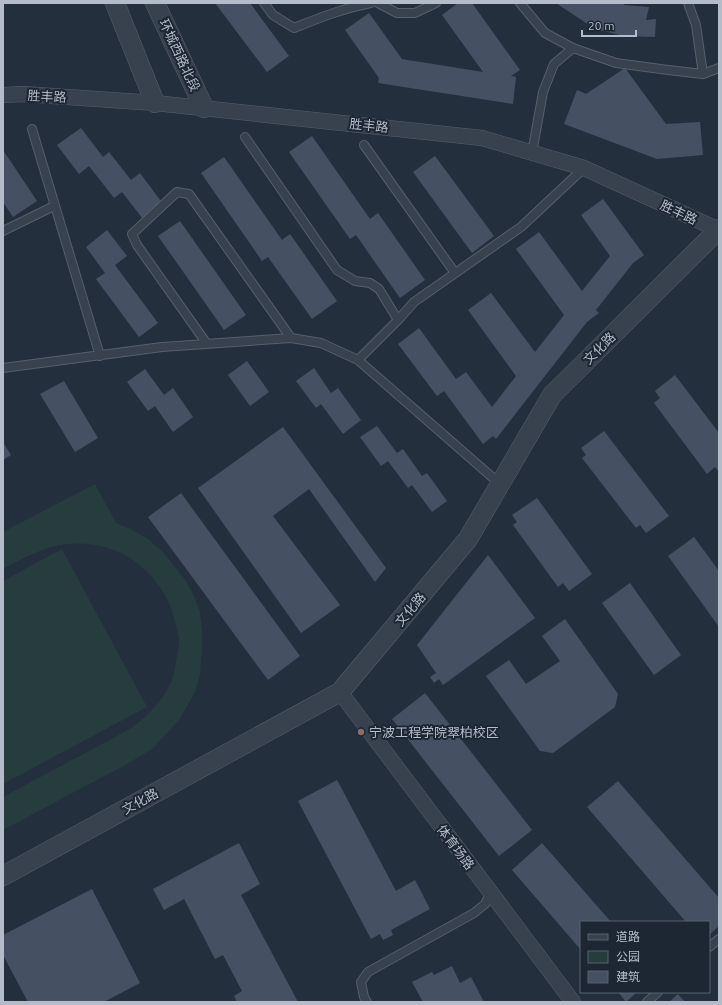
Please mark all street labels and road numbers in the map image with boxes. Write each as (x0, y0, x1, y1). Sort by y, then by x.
street label: 环城西路北段 (157, 17, 203, 93)
street label: 胜丰路 (27, 88, 67, 104)
street label: 胜丰路 (349, 116, 389, 134)
street label: 胜丰路 (658, 197, 700, 227)
street label: 文化路 (580, 329, 618, 367)
street label: 文化路 (392, 590, 428, 628)
street label: 文化路 (120, 785, 160, 817)
street label: 体育场路 (435, 822, 477, 872)

